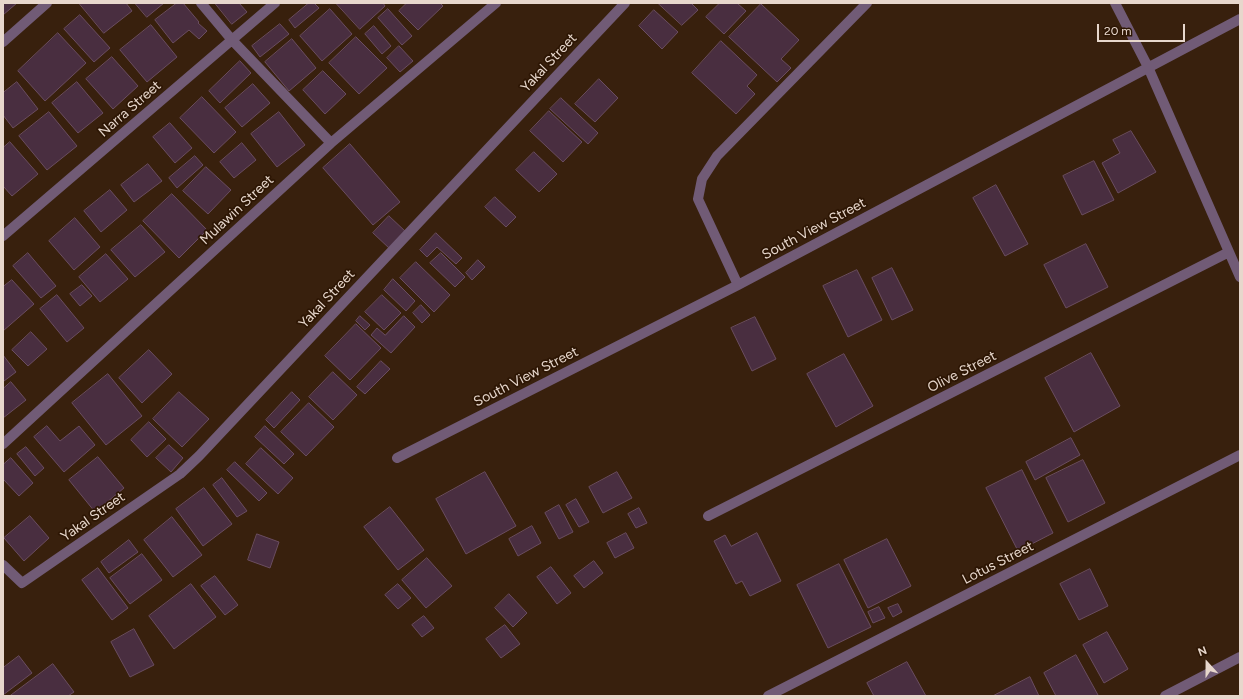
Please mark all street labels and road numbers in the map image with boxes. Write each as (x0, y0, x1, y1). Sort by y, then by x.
street label: Yakal Street (518, 30, 580, 96)
street label: Narra Street (95, 77, 165, 141)
street label: Mulawin Street (197, 172, 277, 248)
street label: South View Street (759, 195, 869, 263)
street label: Yakal Street (296, 266, 358, 332)
street label: South View Street (471, 343, 581, 411)
street label: Olive Street (925, 348, 999, 396)
street label: Yakal Street (58, 489, 128, 545)
street label: Lotus Street (960, 538, 1036, 588)

